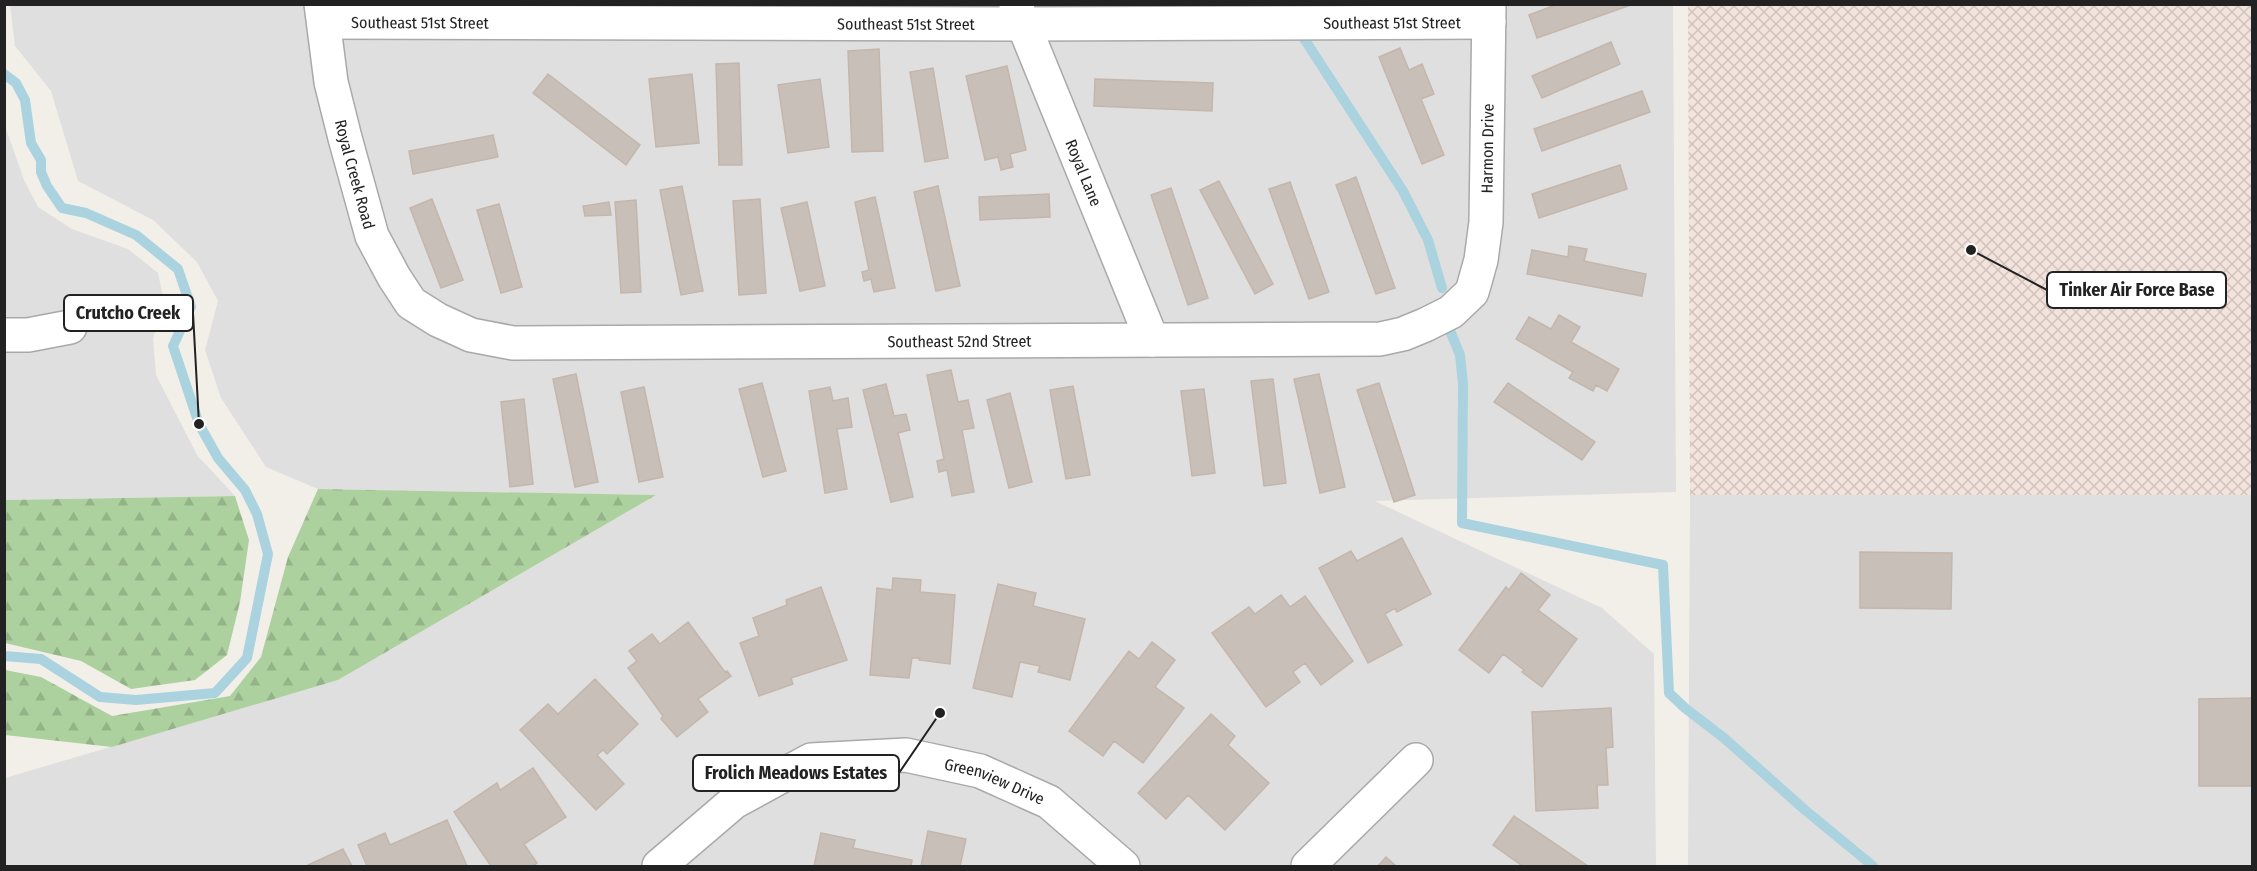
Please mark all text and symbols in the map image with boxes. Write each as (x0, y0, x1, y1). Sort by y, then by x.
street label: Southeast 51st Street (351, 13, 490, 32)
street label: Southeast 51st Street (1323, 13, 1462, 32)
street label: Southeast 51st Street (837, 14, 976, 33)
street label: Harmon Drive (1477, 103, 1497, 194)
street label: Royal Creek Road (331, 118, 379, 231)
street label: Royal Lane (1062, 136, 1106, 209)
callout: Tinker Air Force Base (2047, 272, 2226, 308)
text: Tinker Air Force Base (2059, 279, 2215, 301)
callout: Crutcho Creek (64, 295, 193, 331)
text: Crutcho Creek (76, 302, 181, 324)
street label: Southeast 52nd Street (887, 331, 1032, 351)
street label: Greenview Drive (943, 754, 1048, 808)
callout: Frolich Meadows Estates (693, 755, 899, 791)
text: Frolich Meadows Estates (705, 762, 887, 784)

